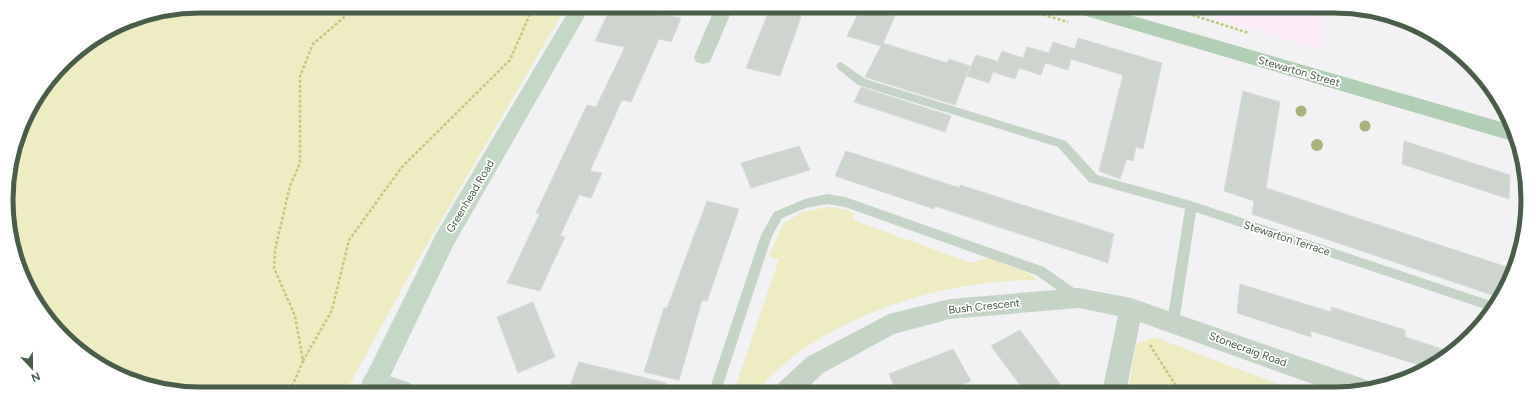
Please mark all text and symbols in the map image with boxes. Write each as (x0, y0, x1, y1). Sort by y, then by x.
street label: Stewarton Street (1256, 54, 1341, 89)
street label: Greenhead Road (444, 158, 497, 235)
street label: Stewarton Terrace (1242, 218, 1332, 259)
street label: Bush Crescent (948, 296, 1020, 317)
street label: Stonecraig Road (1207, 329, 1288, 370)
north arrow (12, 348, 52, 388)
text: N (29, 369, 42, 384)

